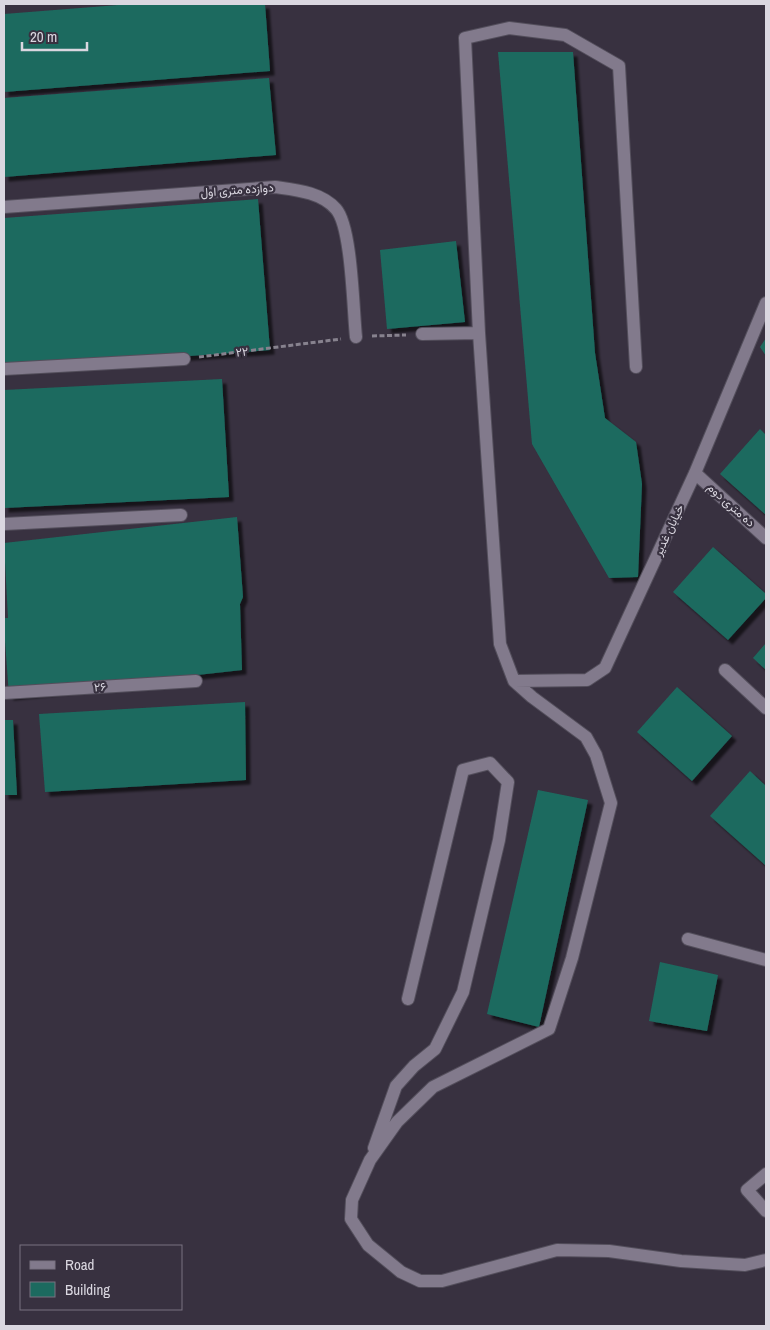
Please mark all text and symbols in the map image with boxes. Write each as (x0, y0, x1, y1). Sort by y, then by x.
scale bar (22, 20, 88, 52)
text: 20 m (30, 26, 57, 47)
street label: دوازده متری اول (200, 179, 274, 201)
street label: ۲۲ (235, 343, 249, 361)
street label: ده متری دوم (704, 479, 758, 531)
street label: خیابان غدیر (650, 502, 688, 559)
street label: ۲۶ (93, 679, 107, 695)
legend (20, 1245, 182, 1310)
text: Road (65, 1254, 94, 1275)
text: Building (65, 1279, 110, 1300)

